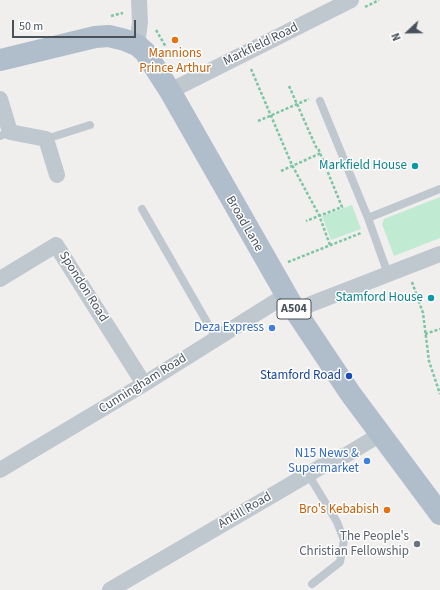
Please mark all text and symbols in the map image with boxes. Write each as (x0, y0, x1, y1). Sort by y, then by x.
scale bar (14, 12, 138, 38)
north arrow (388, 12, 428, 52)
text: 50 m (19, 18, 43, 35)
street label: Markfield Road (221, 20, 301, 70)
text: N (388, 30, 405, 43)
marker: Mannions Prince Arthur (170, 35, 180, 45)
place label: Mannions Prince Arthur (139, 46, 211, 77)
place label: Markfield House (319, 158, 407, 174)
marker: Markfield House (410, 161, 420, 171)
street label: Broad Lane (222, 193, 266, 255)
street label: Spondon Road (55, 249, 111, 325)
place label: Stamford House (336, 290, 423, 306)
marker: Stamford House (426, 293, 436, 303)
road number: A504 (277, 299, 311, 319)
place label: Deza Express (194, 320, 264, 336)
marker: Deza Express (267, 323, 277, 333)
street label: Cunningham Road (96, 351, 190, 417)
place label: Stamford Road (260, 368, 341, 384)
marker: Stamford Road (344, 371, 354, 381)
place label: N15 News & Supermarket (288, 446, 359, 477)
marker: N15 News & Supermarket (362, 456, 372, 466)
street label: Antill Road (216, 490, 274, 532)
place label: Bro's Kebabish (299, 502, 379, 518)
marker: Bro's Kebabish (382, 505, 392, 515)
place label: The People's Christian Fellowship (299, 529, 409, 560)
marker: The People's Christian Fellowship (412, 539, 422, 549)

